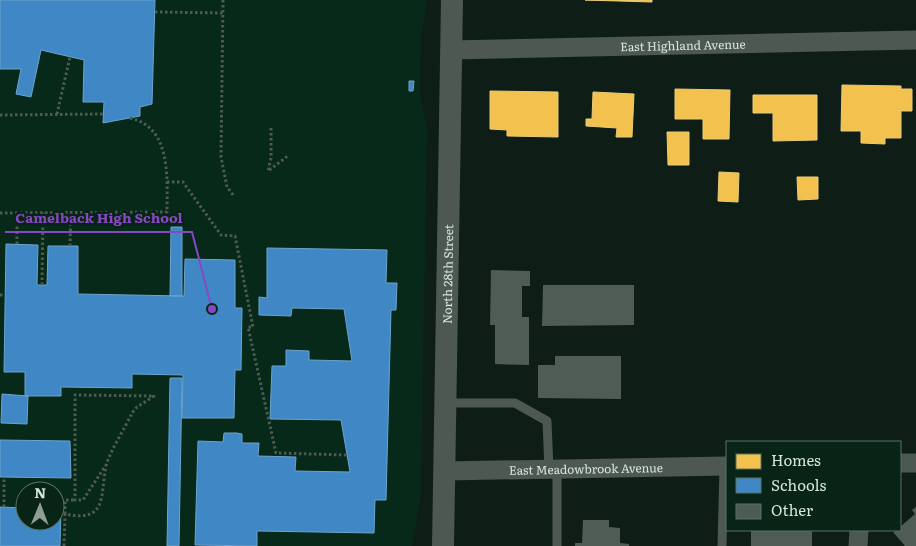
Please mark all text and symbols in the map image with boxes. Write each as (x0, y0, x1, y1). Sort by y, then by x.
street label: East Highland Avenue (620, 35, 746, 55)
callout: Camelback High School (5, 203, 192, 232)
text: Camelback High School (15, 207, 183, 227)
street label: North 28th Street (438, 224, 457, 324)
legend (726, 441, 901, 531)
text: Homes (771, 448, 821, 471)
street label: East Meadowbrook Avenue (509, 458, 663, 479)
text: Schools (771, 473, 827, 496)
north arrow (15, 481, 65, 531)
text: N (34, 482, 47, 502)
text: Other (771, 498, 813, 521)

